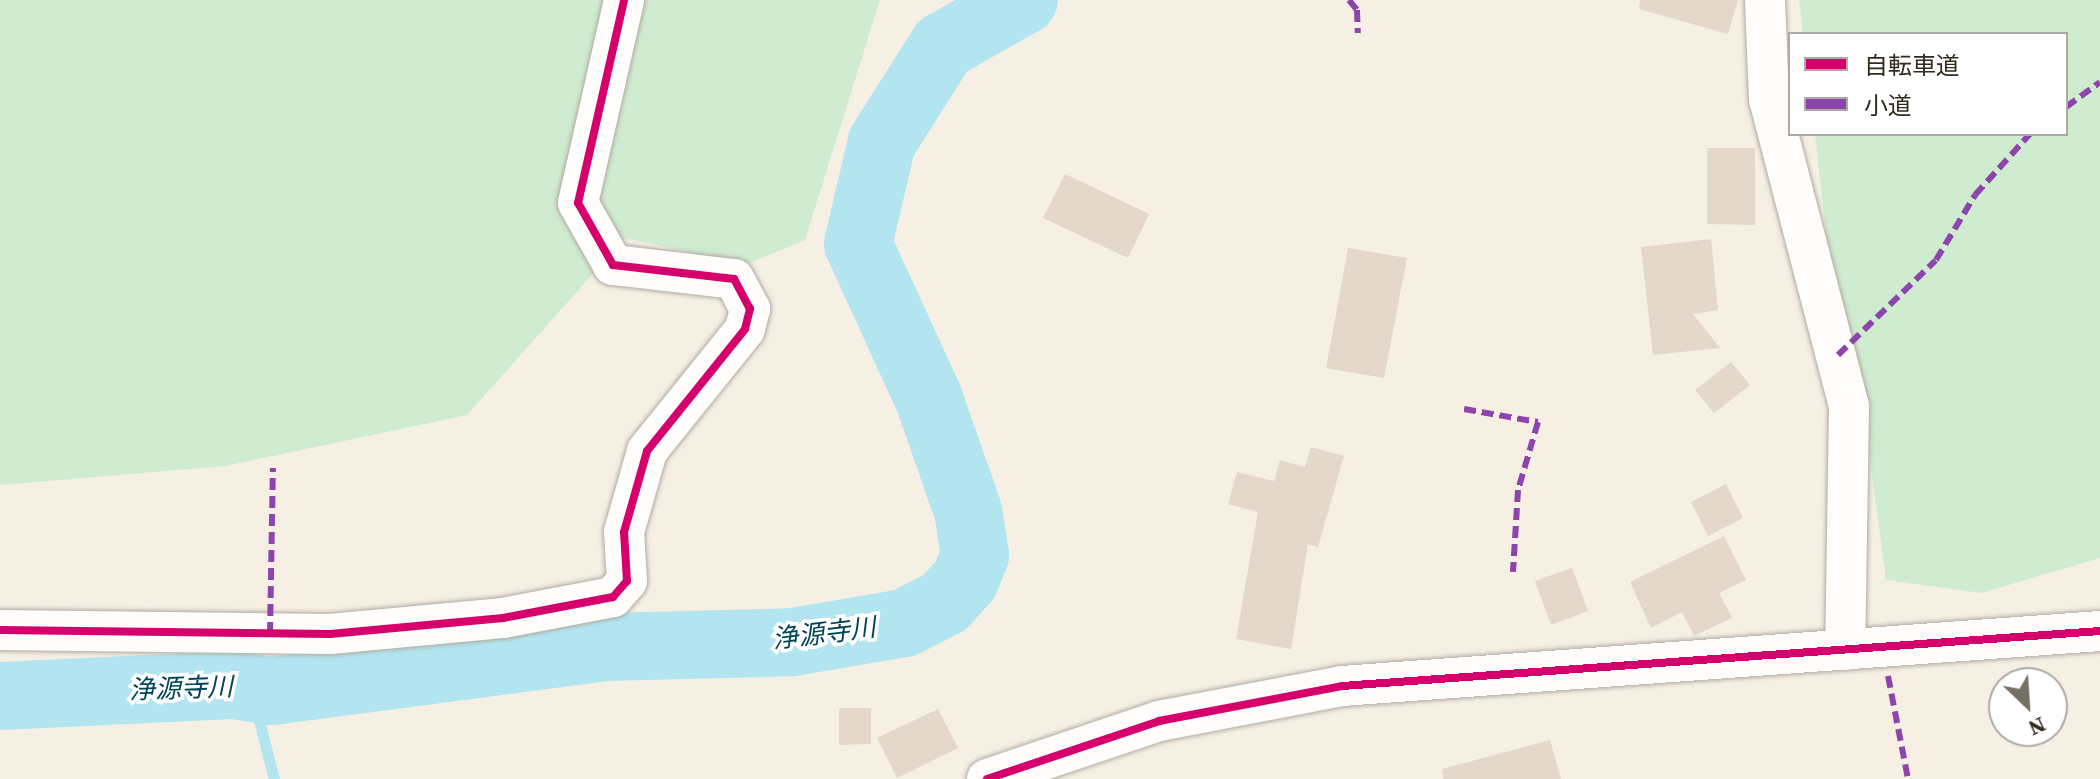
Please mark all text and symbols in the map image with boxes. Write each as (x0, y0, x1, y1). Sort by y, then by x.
legend (1788, 32, 2068, 136)
text: 自転車道 (1864, 49, 1960, 82)
text: 小道 (1864, 89, 1912, 122)
water label: 浄源寺川 (770, 612, 878, 656)
north arrow (1988, 667, 2068, 747)
water label: 浄源寺川 (128, 672, 234, 706)
text: N (2024, 710, 2051, 744)

